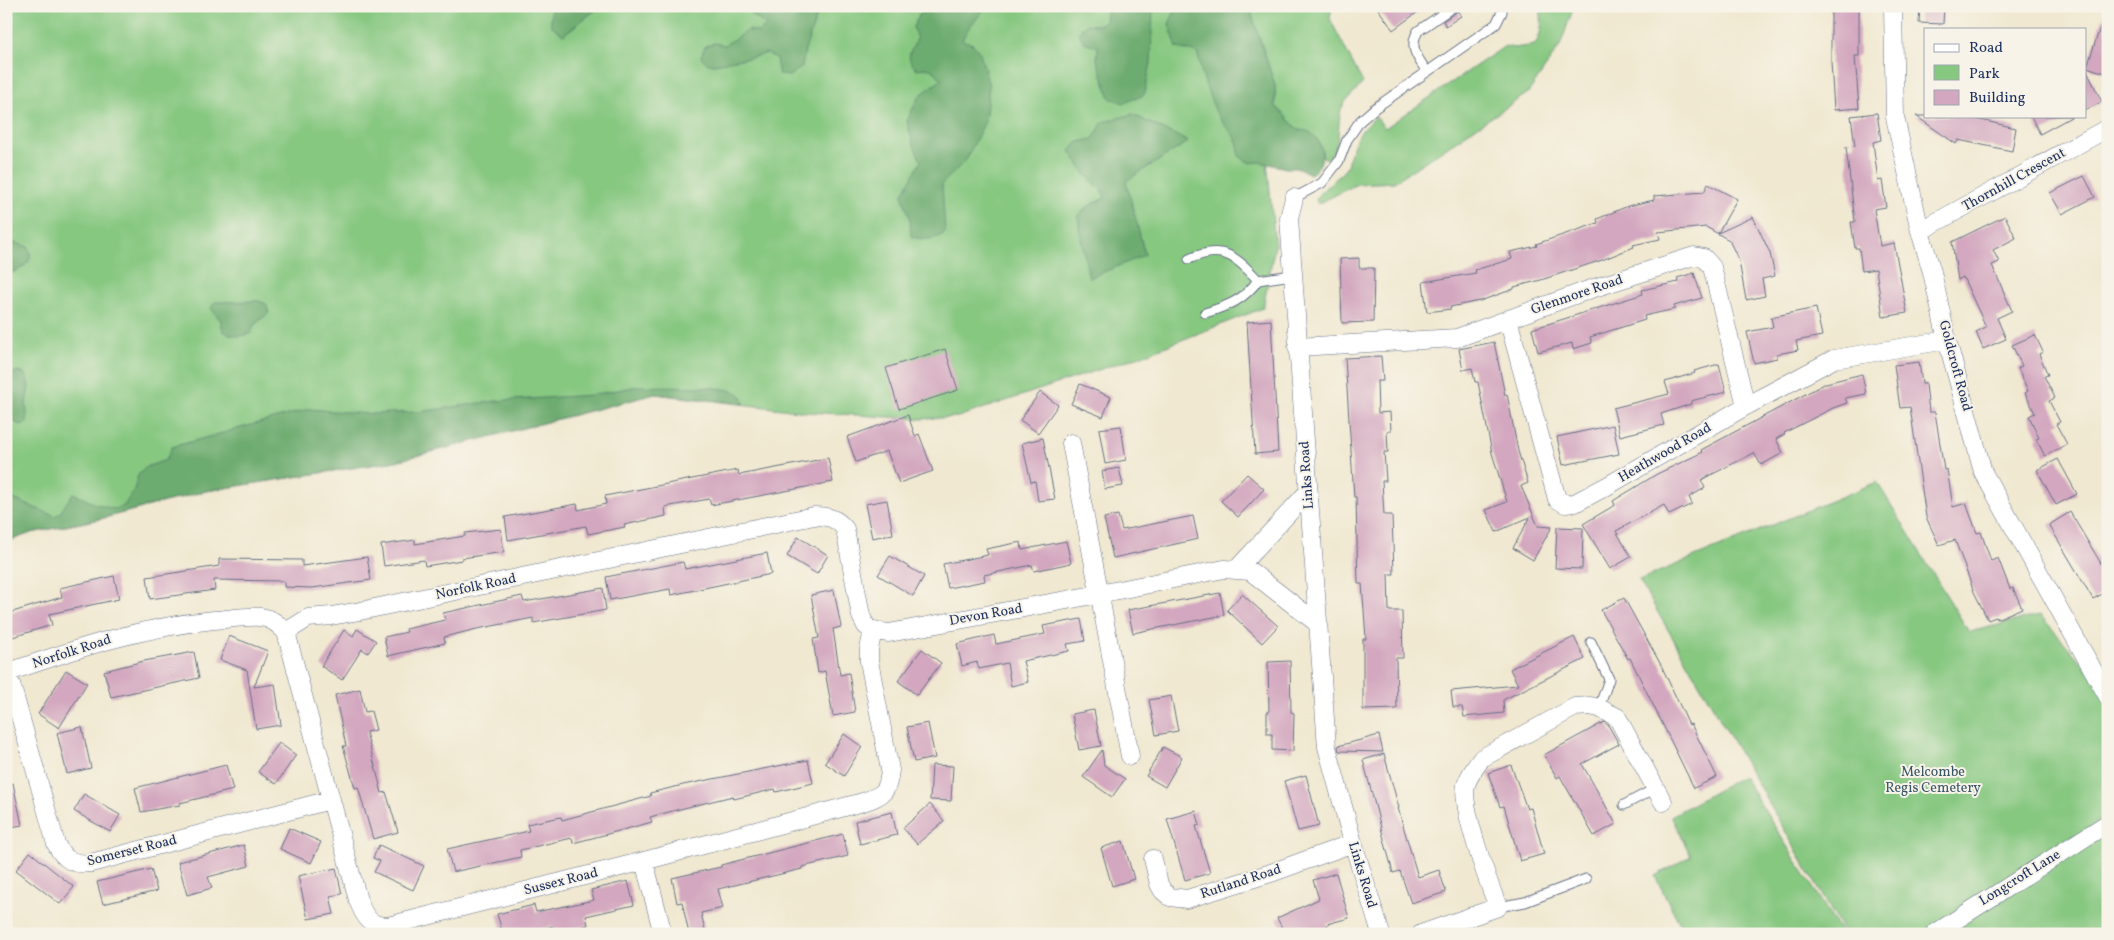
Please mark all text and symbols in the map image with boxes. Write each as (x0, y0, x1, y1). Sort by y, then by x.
legend (1924, 28, 2086, 118)
text: Road (1969, 38, 2003, 59)
text: Park (1969, 64, 2000, 85)
text: Building (1969, 88, 2026, 109)
street label: Thornhill Crescent (1959, 144, 2069, 216)
street label: Glenmore Road (1528, 270, 1626, 320)
street label: Goldcroft Road (1934, 318, 1976, 414)
street label: Heathwood Road (1615, 419, 1715, 487)
street label: Links Road (1295, 440, 1319, 510)
street label: Norfolk Road (434, 569, 518, 605)
street label: Devon Road (948, 599, 1024, 631)
street label: Norfolk Road (30, 630, 114, 674)
park label: Melcombe Regis Cemetery (1885, 763, 1981, 798)
street label: Somerset Road (85, 831, 179, 871)
street label: Links Road (1343, 839, 1381, 911)
street label: Longcroft Lane (1976, 845, 2065, 911)
street label: Rutland Road (1198, 860, 1284, 904)
street label: Sussex Road (522, 864, 600, 900)

